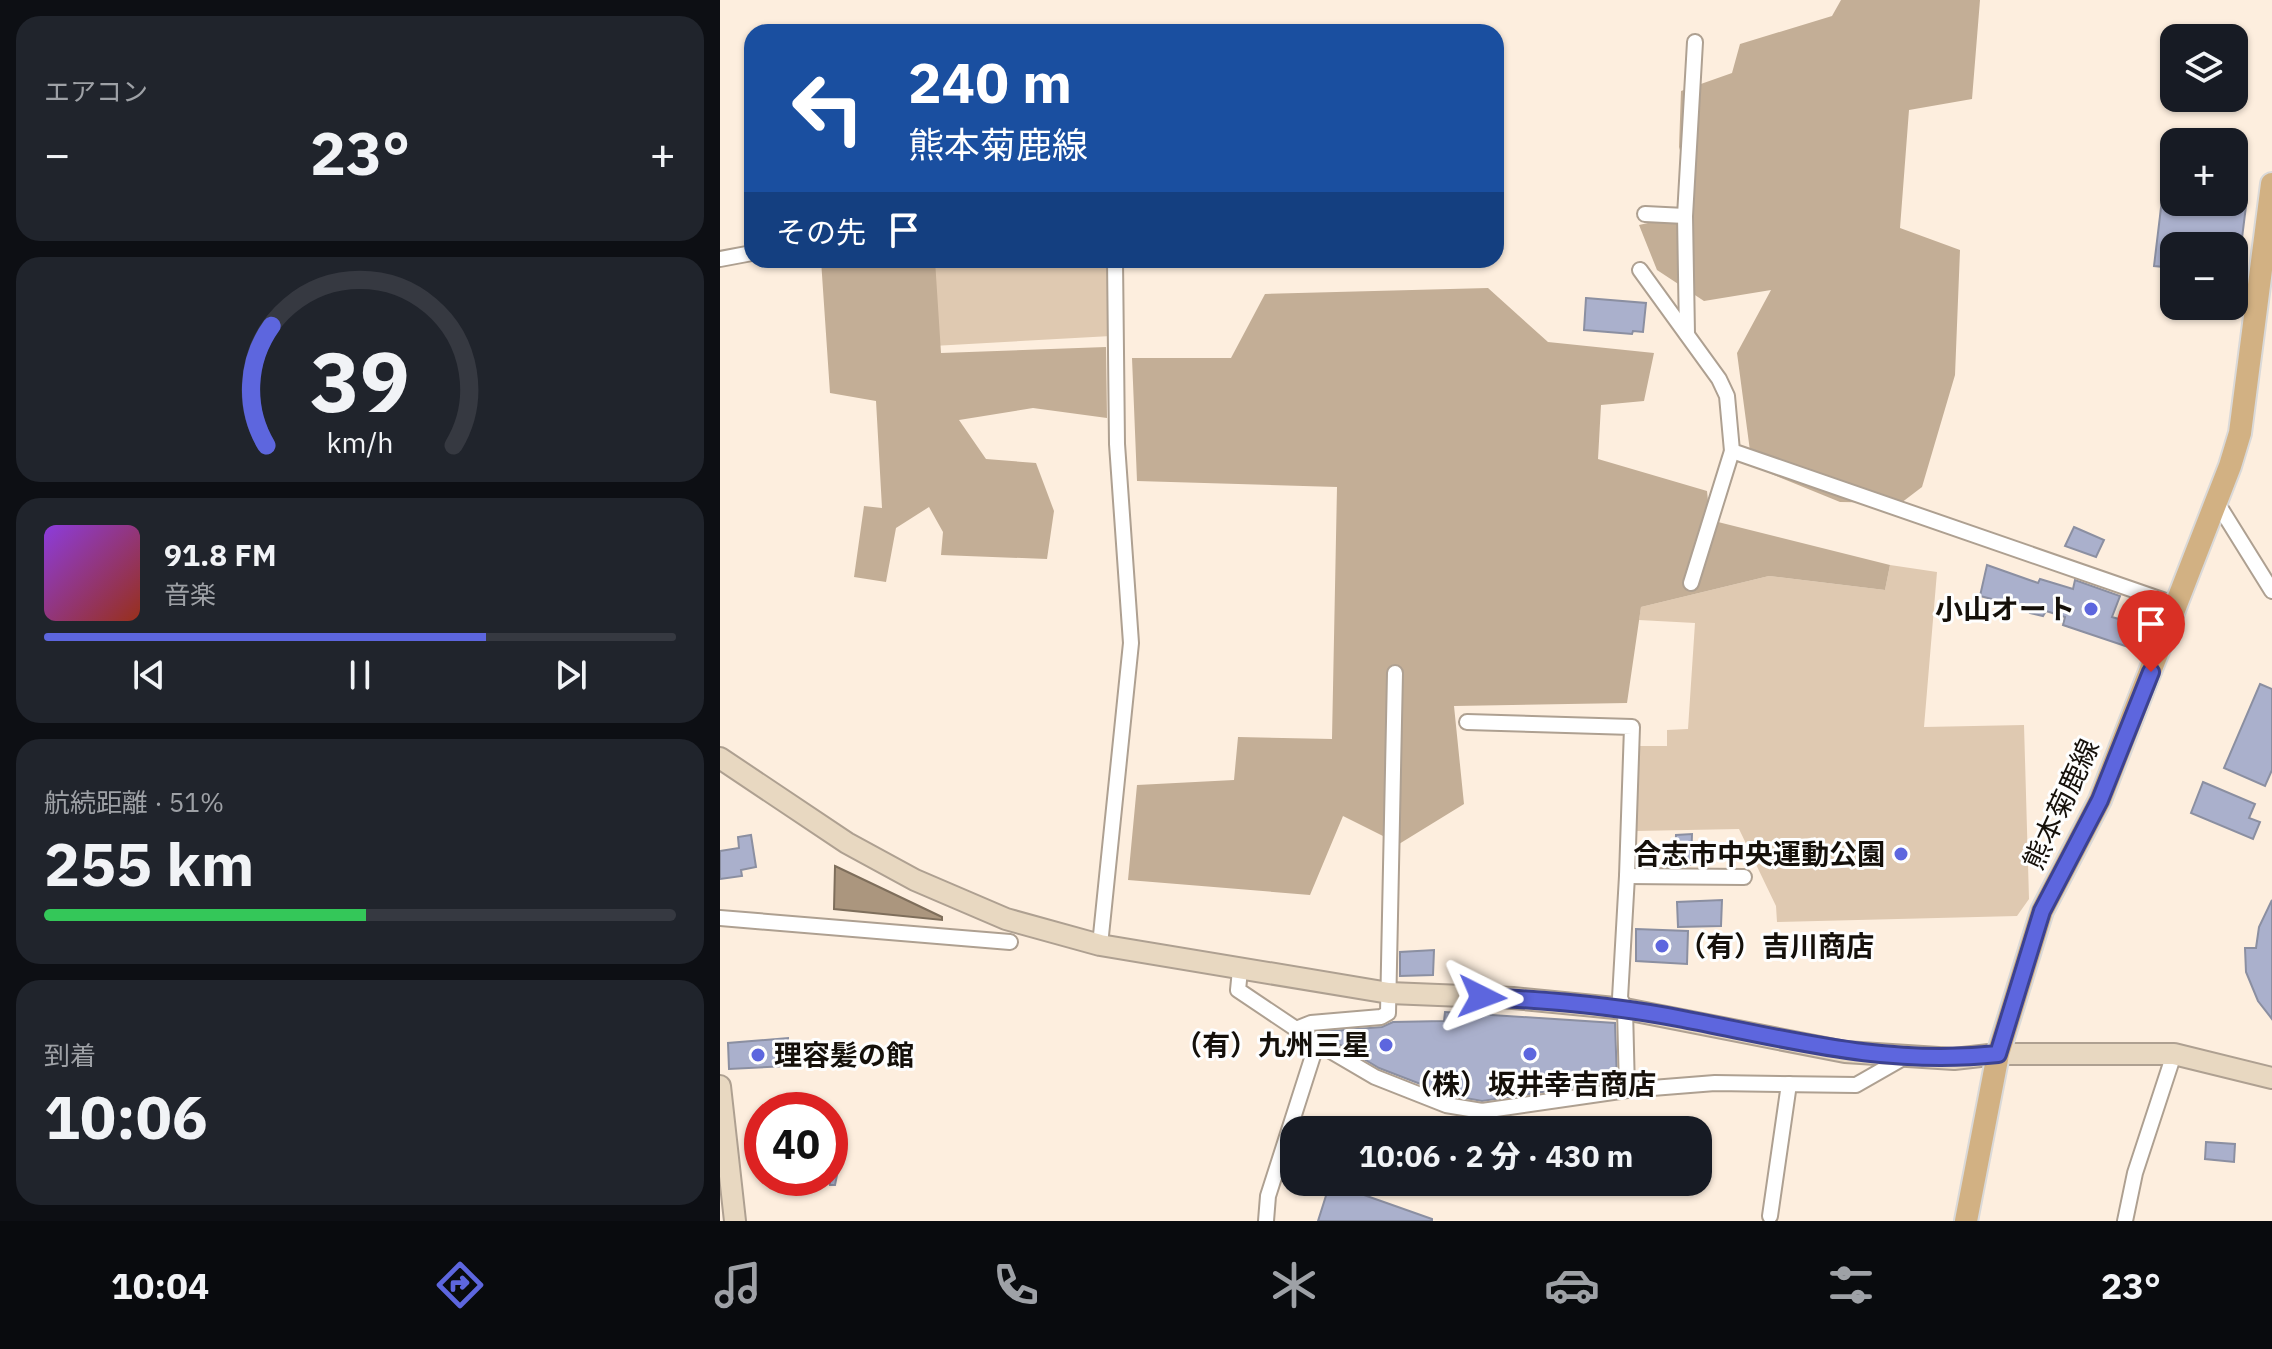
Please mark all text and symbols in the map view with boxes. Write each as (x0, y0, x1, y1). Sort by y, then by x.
map controls (2160, 24, 2248, 320)
button: layers (2160, 24, 2248, 112)
text: 240 m (908, 46, 1072, 118)
icon: left (776, 56, 880, 160)
text: エアコン (44, 74, 148, 108)
text: 23° (310, 113, 410, 192)
text: 熊本菊鹿線 (908, 121, 1088, 168)
text: − (44, 125, 70, 182)
text: + (650, 125, 676, 182)
button: + (2160, 128, 2248, 216)
icon: arrive (882, 208, 926, 252)
text: その先 (776, 212, 866, 251)
button: − (2160, 232, 2248, 320)
text: 39 (310, 326, 410, 434)
text: km/h (326, 424, 394, 461)
text: 91.8 FM (164, 535, 277, 574)
text: 音楽 (164, 577, 216, 611)
place label: 小山オート (1935, 590, 2075, 627)
pin (2117, 590, 2185, 672)
marker: 小山オート (2082, 600, 2100, 618)
icon: arrive (2129, 602, 2173, 646)
icon: previous (127, 653, 171, 697)
icon: pause (338, 653, 382, 697)
icon: next (549, 653, 593, 697)
street label: 熊本菊鹿線 (2014, 733, 2107, 875)
text: 航続距離 · 51% (44, 785, 224, 819)
text: 255 km (44, 824, 254, 903)
place label: 合志市中央運動公園 (1633, 835, 1885, 872)
marker: 合志市中央運動公園 (1892, 845, 1910, 863)
place label: （有）吉川商店 (1678, 927, 1874, 964)
marker: （有）吉川商店 (1653, 937, 1671, 955)
position arrow (1440, 955, 1524, 1039)
place label: （有）九州三星 (1174, 1026, 1370, 1063)
place label: 理容髪の館 (774, 1036, 914, 1073)
marker: （有）九州三星 (1377, 1036, 1395, 1054)
text: 到着 (44, 1038, 96, 1072)
marker: （株）坂井幸吉商店 (1521, 1045, 1539, 1063)
marker: 理容髪の館 (749, 1046, 767, 1064)
place label: （株）坂井幸吉商店 (1404, 1065, 1656, 1102)
text: 10:06 (44, 1077, 208, 1156)
speed limit sign: 40 (744, 1092, 848, 1196)
text: 10:06 · 2 分 · 430 m (1359, 1136, 1633, 1175)
icon: directions (432, 1257, 488, 1313)
icon: music (710, 1257, 766, 1313)
icon: phone (988, 1257, 1044, 1313)
icon: climate (1266, 1257, 1322, 1313)
icon: car (1544, 1257, 1600, 1313)
icon: filters (1823, 1257, 1879, 1313)
text: 10:04 (111, 1262, 209, 1309)
text: 23° (2101, 1262, 2161, 1309)

